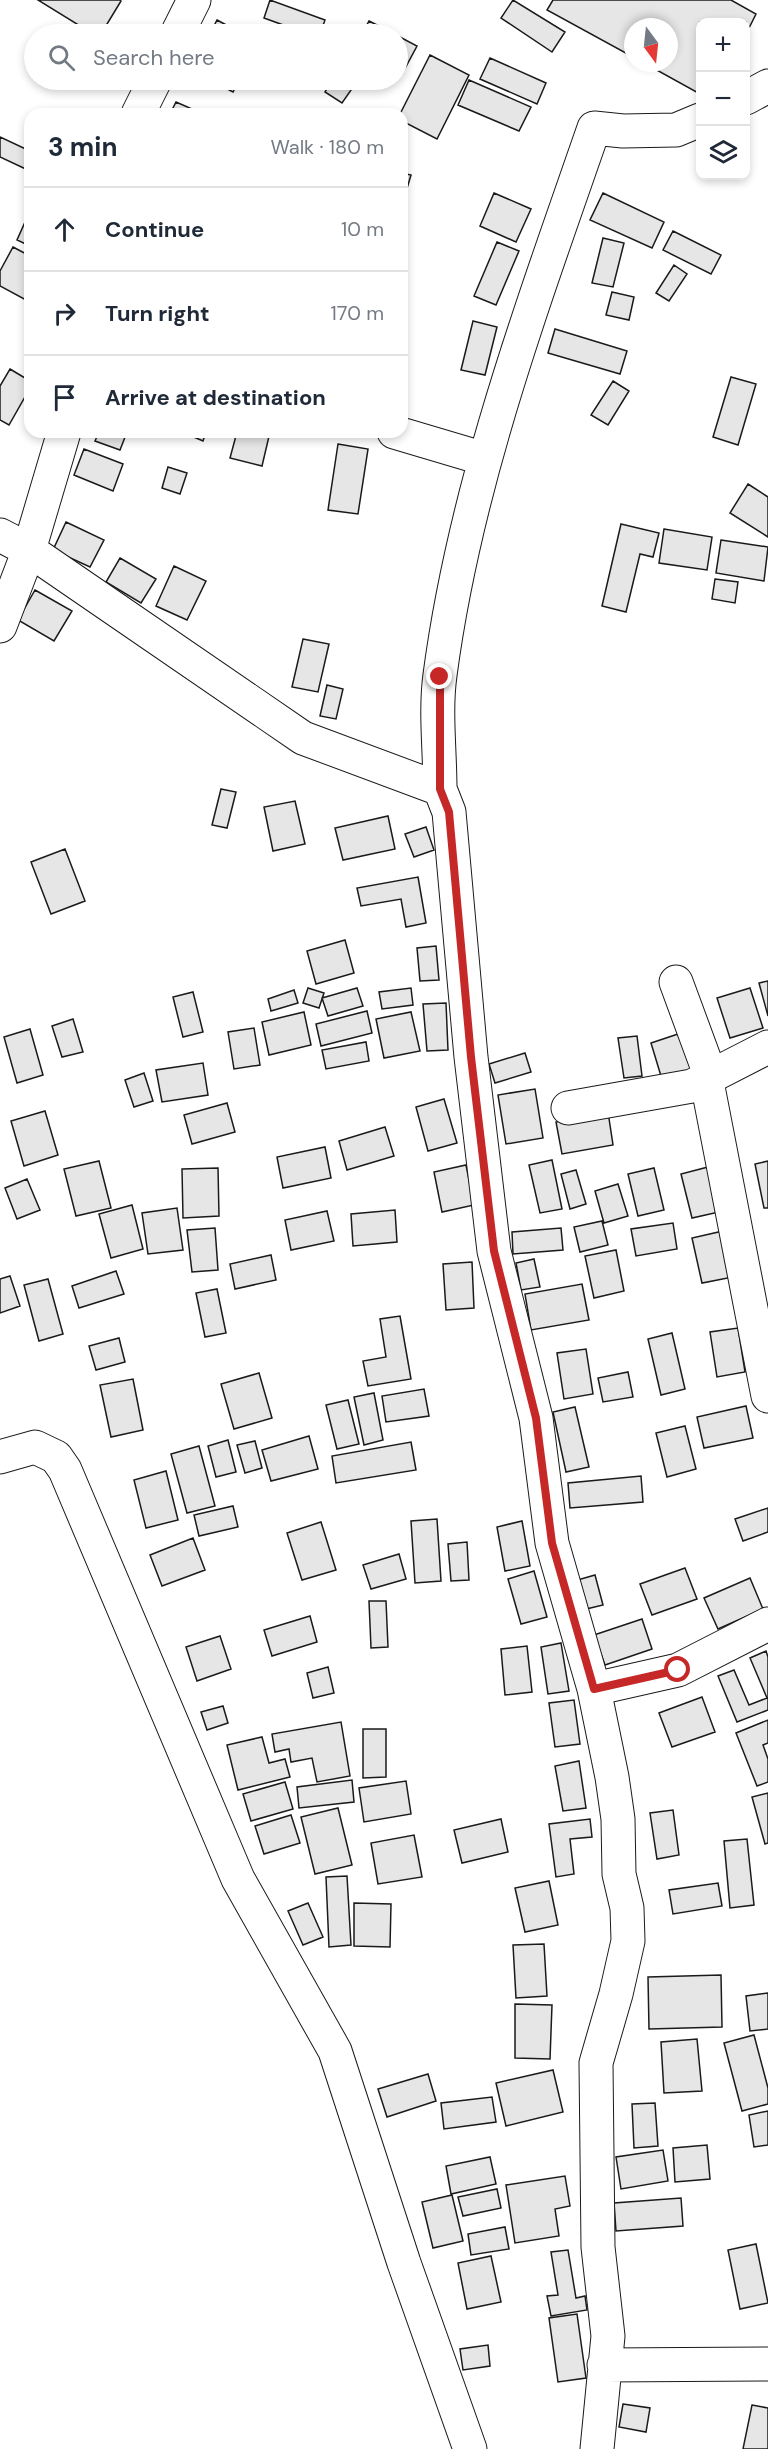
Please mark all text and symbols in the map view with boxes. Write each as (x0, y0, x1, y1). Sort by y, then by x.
north arrow (624, 18, 678, 72)
map controls (696, 18, 750, 180)
button: + (696, 18, 750, 72)
search box (24, 24, 408, 90)
icon: search (45, 41, 78, 74)
text: Search here (93, 43, 214, 72)
button: − (696, 72, 750, 126)
button: layers (696, 126, 750, 180)
text: 3 min (48, 130, 117, 164)
text: Walk · 180 m (270, 134, 384, 160)
icon: ahead (48, 213, 81, 246)
text: Continue (105, 215, 204, 244)
text: 10 m (341, 216, 384, 242)
icon: right (48, 297, 81, 330)
text: Turn right (105, 299, 210, 328)
text: 170 m (331, 300, 384, 326)
icon: arrive (48, 381, 81, 414)
text: Arrive at destination (105, 383, 326, 412)
route end (426, 663, 452, 689)
route start (664, 1656, 690, 1682)

